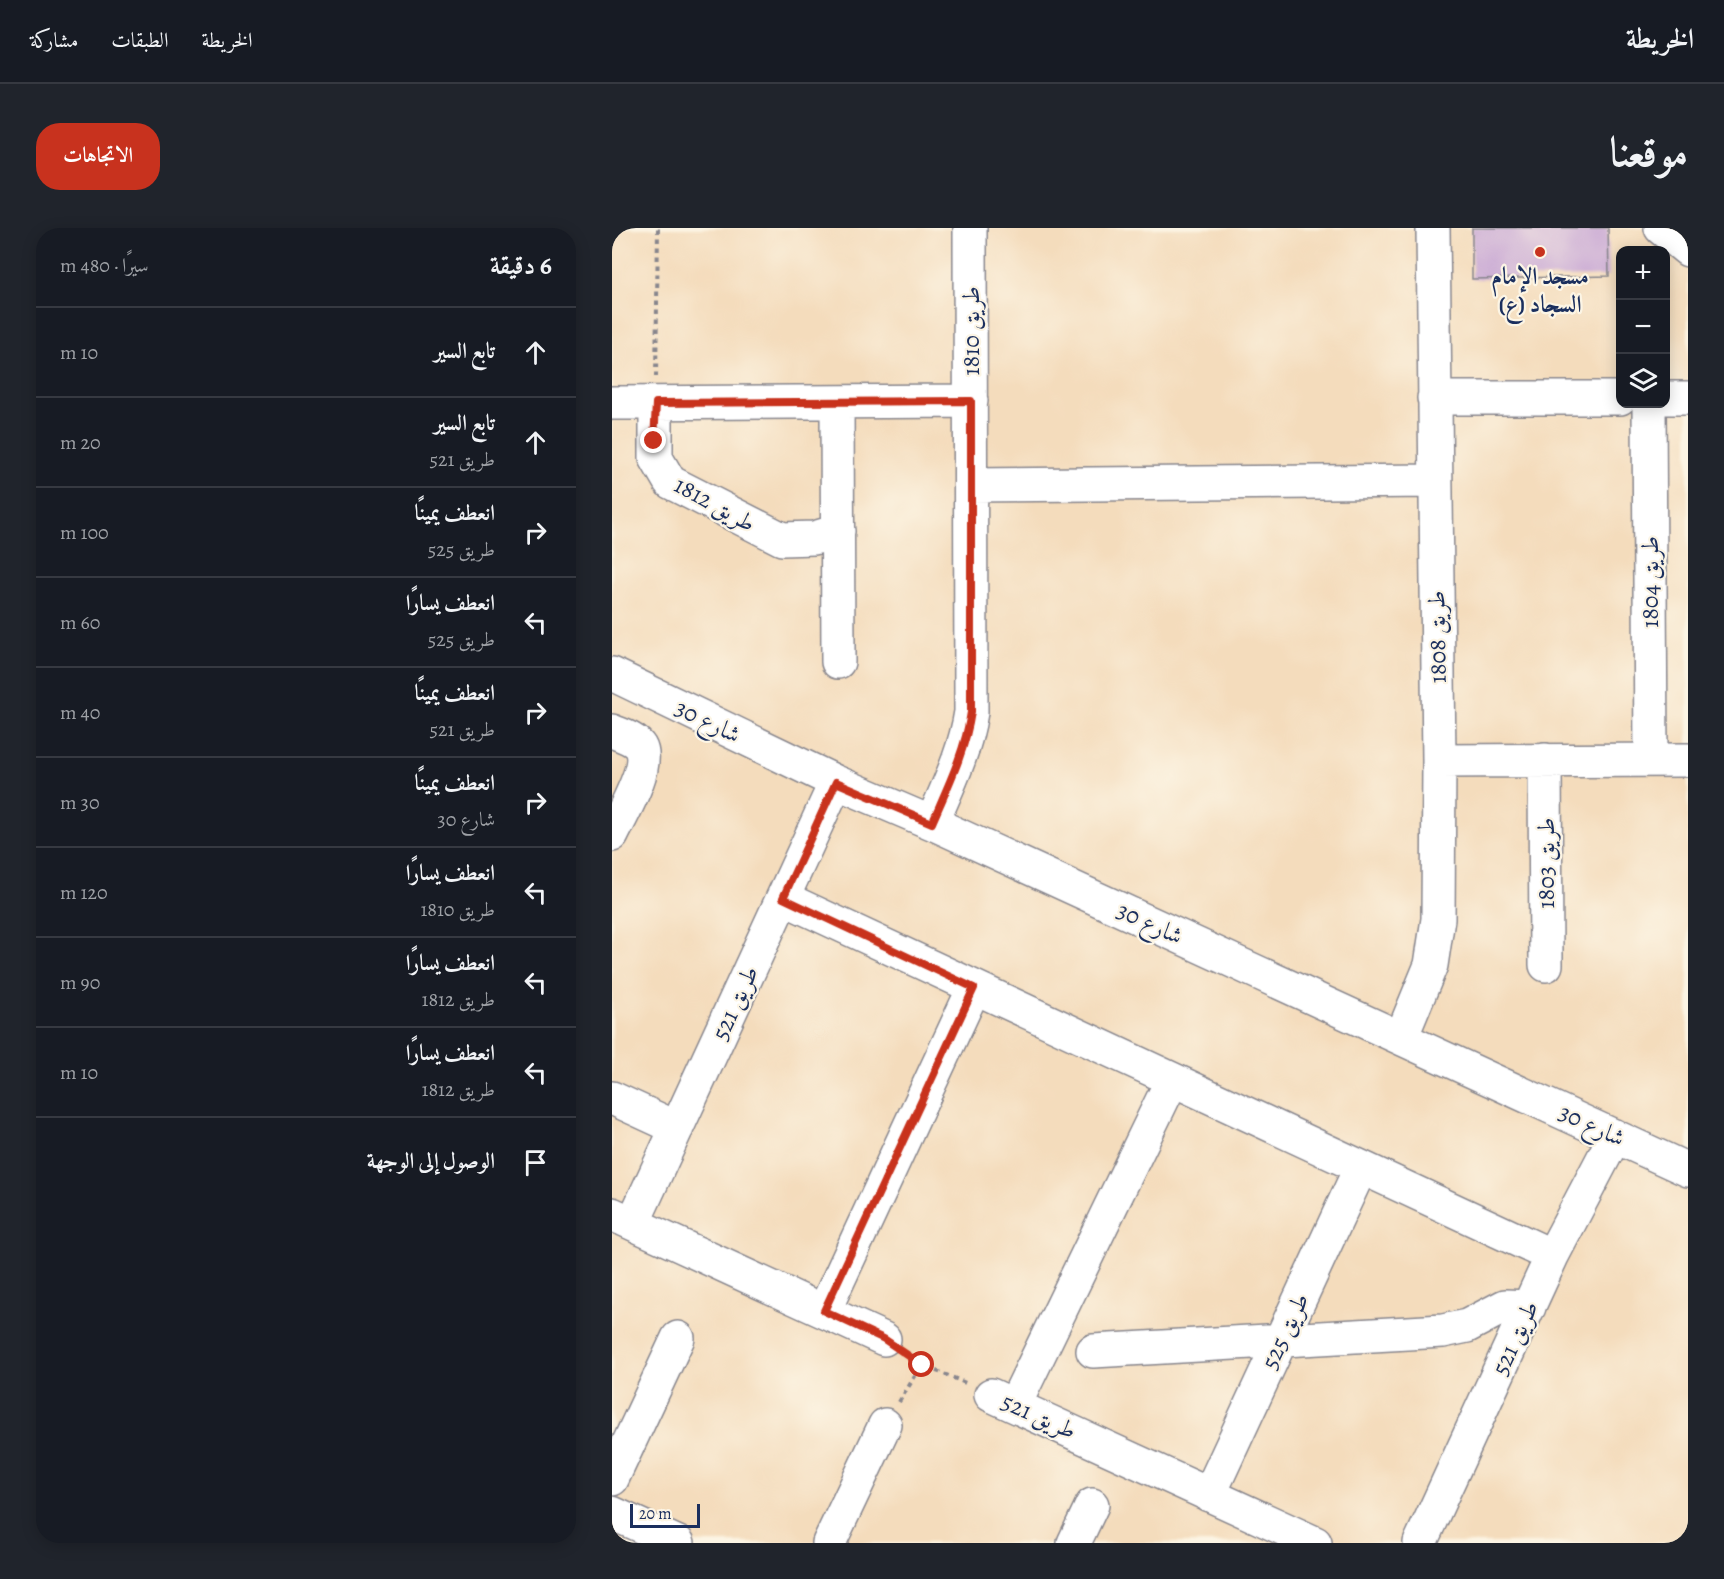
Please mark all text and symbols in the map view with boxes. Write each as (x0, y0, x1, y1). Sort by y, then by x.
text: الخريطة (1626, 20, 1694, 58)
text: مشاركة (30, 26, 78, 54)
text: الطبقات (111, 26, 168, 54)
text: الخريطة (201, 26, 253, 54)
button: الاتجاهات (36, 123, 160, 190)
text: موقعنا (1610, 123, 1688, 180)
marker: مسجد الإمام السجاد (ع) (1533, 245, 1547, 259)
map controls (1616, 246, 1670, 408)
button: + (1616, 246, 1670, 300)
text: 6 دقيقة (490, 248, 552, 283)
text: سيرًا · 480 m (60, 252, 149, 279)
place label: مسجد الإمام السجاد (ع) (1491, 260, 1589, 324)
street label: طريق 1810 (955, 286, 987, 376)
button: − (1616, 300, 1670, 354)
text: تابع السير (434, 336, 495, 366)
icon: ahead (519, 336, 552, 369)
text: 10 m (60, 339, 98, 366)
button: layers (1616, 354, 1670, 408)
text: تابع السير (434, 408, 495, 438)
icon: ahead (519, 426, 552, 459)
route end (640, 427, 666, 453)
text: 20 m (60, 429, 101, 456)
text: طريق 521 (430, 446, 495, 473)
street label: طريق 1812 (669, 469, 761, 539)
text: انعطف يمينًا (415, 498, 495, 528)
icon: right (519, 516, 552, 549)
text: 100 m (60, 519, 109, 546)
text: طريق 525 (428, 536, 495, 563)
street label: طريق 1804 (1634, 536, 1666, 628)
text: انعطف يسارًا (406, 588, 495, 618)
street label: طريق 1808 (1420, 590, 1454, 684)
icon: left (519, 606, 552, 639)
text: 60 m (60, 609, 101, 636)
text: طريق 525 (428, 626, 495, 653)
text: انعطف يمينًا (415, 678, 495, 708)
street label: شارع 30 (668, 691, 746, 754)
icon: right (519, 696, 552, 729)
text: 40 m (60, 699, 100, 726)
text: طريق 521 (430, 716, 495, 743)
text: انعطف يمينًا (415, 768, 495, 798)
icon: right (519, 786, 552, 819)
text: 30 m (60, 789, 100, 816)
text: شارع 30 (437, 806, 495, 833)
street label: طريق 1803 (1530, 817, 1562, 909)
text: انعطف يسارًا (406, 858, 495, 888)
icon: left (519, 876, 552, 909)
text: 120 m (60, 879, 108, 906)
street label: شارع 30 (1110, 894, 1188, 956)
text: طريق 1810 (420, 896, 495, 923)
text: انعطف يسارًا (406, 948, 495, 978)
street label: طريق 521 (704, 961, 766, 1045)
icon: left (519, 966, 552, 999)
text: 90 m (60, 969, 100, 996)
text: طريق 1812 (422, 986, 495, 1013)
text: انعطف يسارًا (406, 1038, 495, 1068)
icon: left (519, 1056, 552, 1089)
text: 10 m (60, 1059, 98, 1086)
text: طريق 1812 (422, 1076, 495, 1103)
street label: شارع 30 (1552, 1096, 1630, 1158)
text: الوصول إلى الوجهة (367, 1146, 495, 1176)
icon: arrive (519, 1146, 552, 1179)
street label: طريق 525 (1253, 1288, 1317, 1374)
street label: طريق 521 (1484, 1296, 1546, 1380)
route start (908, 1351, 934, 1377)
street label: طريق 521 (997, 1385, 1081, 1447)
scale bar (630, 1501, 700, 1528)
text: 20 m (639, 1503, 672, 1525)

